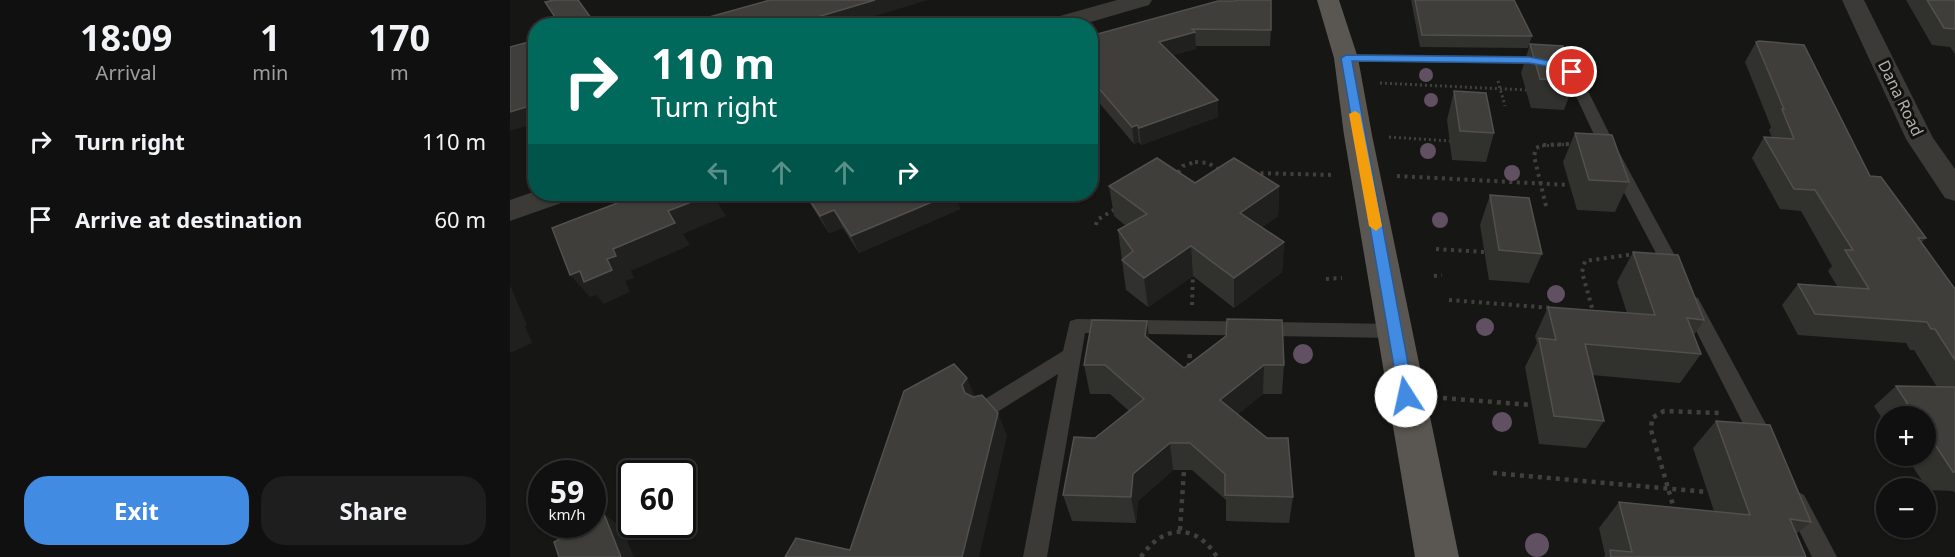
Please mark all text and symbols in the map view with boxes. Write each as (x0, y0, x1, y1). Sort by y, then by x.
text: 18:09 (80, 13, 172, 62)
text: 1 (260, 13, 281, 62)
text: 170 (368, 13, 430, 62)
text: 110 m (651, 34, 775, 91)
icon: right (552, 42, 630, 120)
pin (1546, 46, 1597, 97)
icon: arrive (1555, 55, 1588, 88)
street label: Dana Road (1873, 56, 1929, 140)
text: Arrival (96, 59, 157, 86)
text: min (252, 59, 288, 86)
text: m (390, 59, 409, 86)
text: Turn right (651, 88, 777, 125)
icon: right (24, 125, 57, 158)
text: Turn right (75, 126, 185, 156)
text: 110 m (422, 126, 486, 156)
icon: left (702, 156, 735, 189)
icon: ahead (765, 156, 798, 189)
icon: ahead (828, 156, 861, 189)
icon: right (891, 156, 924, 189)
icon: arrive (24, 203, 57, 236)
text: Arrive at destination (75, 204, 302, 234)
text: 60 m (435, 204, 486, 234)
position arrow (1374, 364, 1438, 428)
map controls (1876, 406, 1936, 538)
button: + (1876, 406, 1936, 466)
speed limit sign: 60 (618, 460, 696, 538)
text: 59 (550, 471, 584, 512)
button: Exit (24, 476, 249, 545)
button: Share (261, 476, 486, 545)
button: − (1876, 478, 1936, 538)
text: km/h (549, 504, 585, 524)

